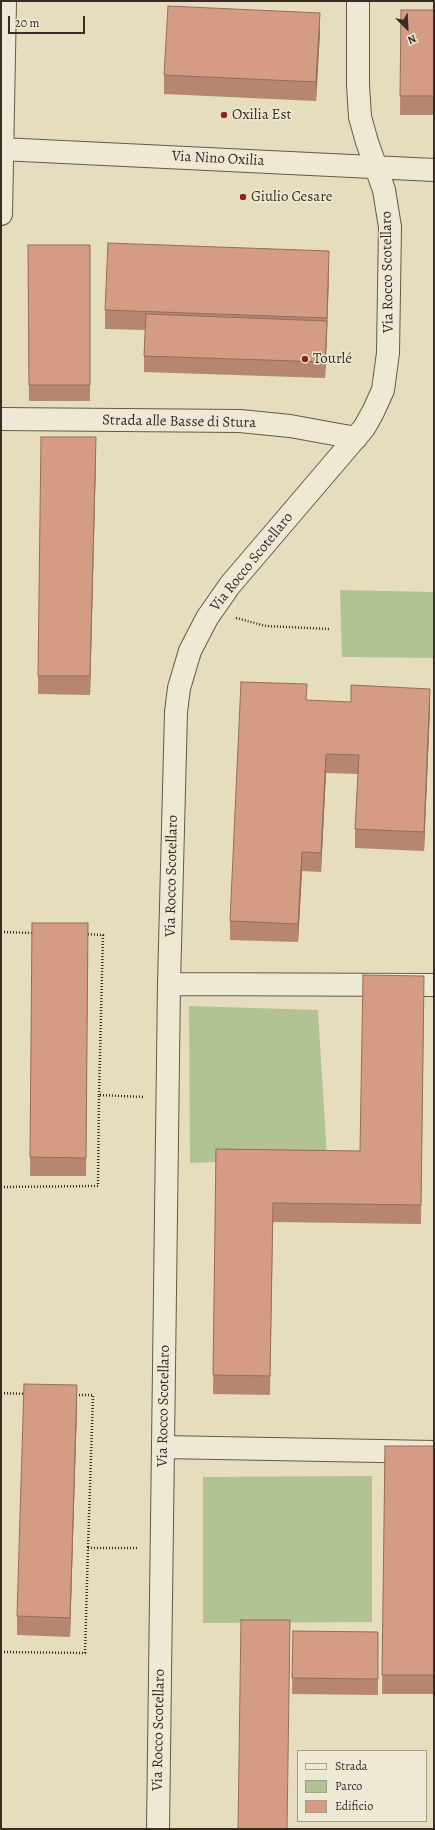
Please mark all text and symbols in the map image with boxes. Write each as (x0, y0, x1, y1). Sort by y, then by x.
scale bar (10, 8, 87, 34)
north arrow (387, 8, 427, 48)
text: 20 m (15, 15, 39, 31)
text: N (405, 31, 419, 48)
place label: Oxilia Est (232, 106, 291, 124)
marker: Oxilia Est (219, 110, 229, 120)
street label: Via Nino Oxilia (171, 148, 265, 170)
place label: Giulio Cesare (251, 188, 333, 206)
marker: Giulio Cesare (238, 192, 248, 202)
street label: Via Rocco Scotellaro (378, 211, 398, 333)
place label: Tourlé (313, 350, 352, 368)
marker: Tourlé (300, 354, 310, 364)
street label: Strada alle Basse di Stura (102, 412, 256, 432)
street label: Via Rocco Scotellaro (207, 509, 297, 615)
street label: Via Rocco Scotellaro (162, 815, 182, 937)
street label: Via Rocco Scotellaro (154, 1345, 174, 1467)
street label: Via Rocco Scotellaro (149, 1669, 169, 1791)
legend (297, 1750, 427, 1822)
text: Strada (335, 1758, 367, 1774)
text: Parco (335, 1778, 362, 1794)
text: Edificio (335, 1798, 373, 1814)

